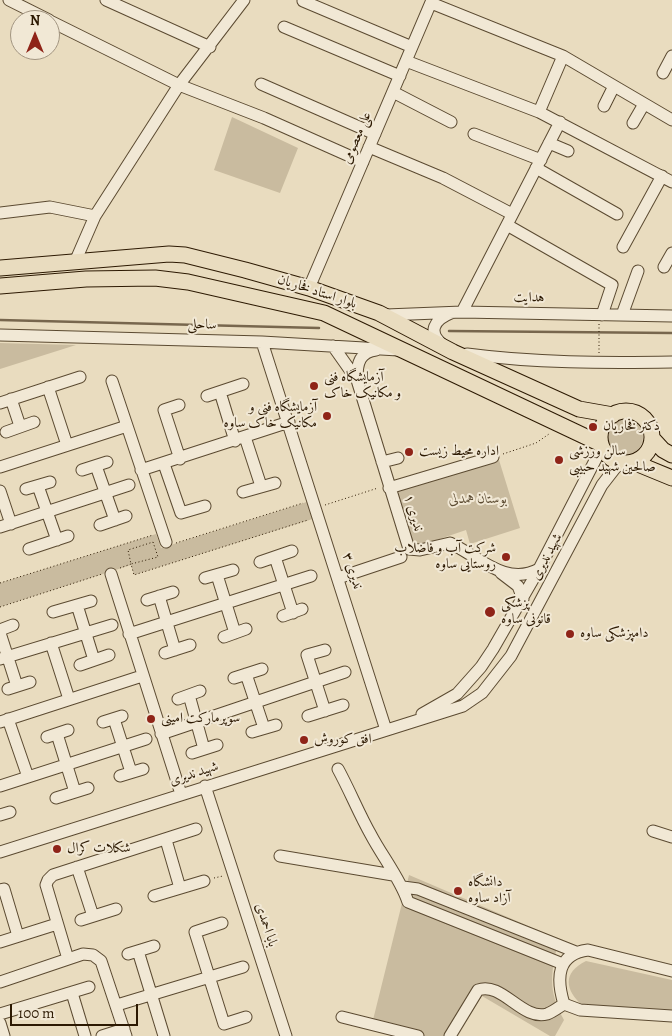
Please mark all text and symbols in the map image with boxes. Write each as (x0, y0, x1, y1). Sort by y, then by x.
north arrow (10, 10, 60, 60)
text: N (30, 11, 40, 30)
street label: علی معصومی (339, 109, 375, 167)
street label: بلوار استاد فخاریان (275, 271, 359, 313)
street label: هدایت (513, 289, 545, 307)
street label: ساحلی (187, 316, 217, 334)
place label: آزمایشگاه فنی و مکانیک خاک (324, 370, 401, 402)
marker: آزمایشگاه فنی و مکانیک خاک (308, 380, 320, 392)
place label: آزمایشگاه فنی و مکانیک خاک ساوه (224, 400, 317, 432)
marker: آزمایشگاه فنی و مکانیک خاک ساوه (321, 410, 333, 422)
place label: دکتر فخاریان (603, 419, 660, 435)
marker: دکتر فخاریان (587, 421, 599, 433)
place label: اداره محیط زیست (419, 444, 499, 460)
place label: سالن ورزشی صالحین شهید حبیبی (569, 444, 656, 477)
marker: اداره محیط زیست (403, 446, 415, 458)
marker: سالن ورزشی صالحین شهید حبیبی (553, 454, 565, 466)
park label: بوستان همدلی (449, 492, 507, 508)
street label: ندیری ۱ (399, 493, 427, 533)
street label: شهید ندیری (528, 531, 566, 583)
place label: شرکت آب و فاضلاب روستایی ساوه (394, 541, 496, 574)
street label: ندیری ۳ (338, 551, 366, 591)
marker: شرکت آب و فاضلاب روستایی ساوه (500, 551, 512, 563)
place label: پزشکی قانونی ساوه (501, 596, 551, 628)
marker: پزشکی قانونی ساوه (483, 605, 497, 619)
place label: دامپزشکی ساوه (580, 626, 649, 642)
marker: دامپزشکی ساوه (564, 628, 576, 640)
place label: سوپرمارکت امینی (161, 711, 240, 727)
marker: سوپرمارکت امینی (145, 713, 157, 725)
place label: افق کوروش (314, 732, 372, 748)
marker: افق کوروش (298, 734, 310, 746)
street label: شهید ندیری (167, 758, 221, 790)
place label: شکلات کرال (67, 841, 131, 857)
marker: شکلات کرال (51, 843, 63, 855)
place label: دانشگاه آزاد ساوه (468, 875, 511, 908)
marker: دانشگاه آزاد ساوه (452, 885, 464, 897)
street label: بابا احمدی (251, 901, 281, 949)
scale bar (12, 994, 140, 1026)
text: 100 m (18, 1003, 55, 1023)

